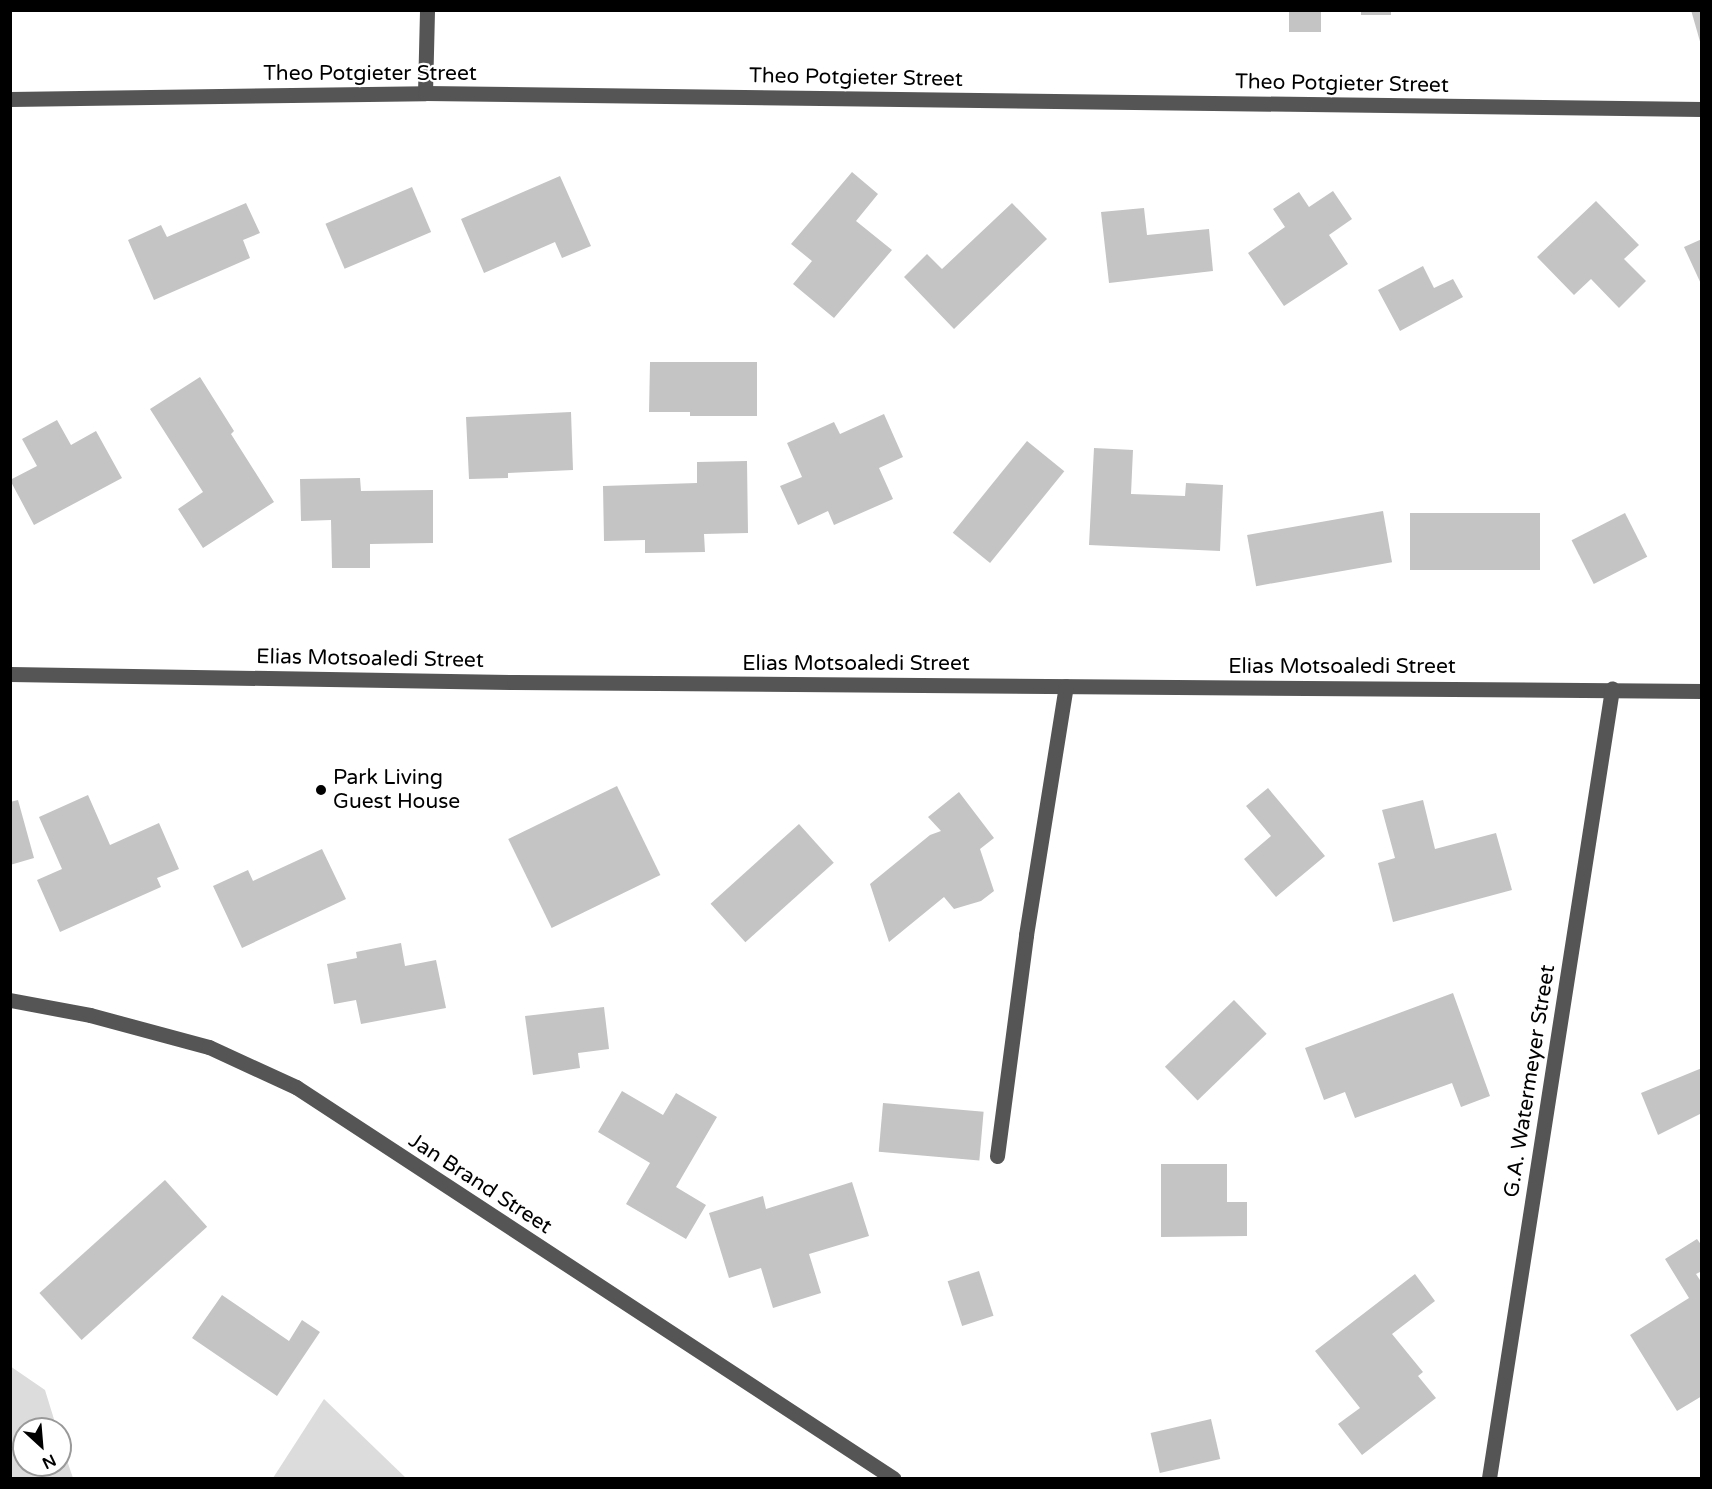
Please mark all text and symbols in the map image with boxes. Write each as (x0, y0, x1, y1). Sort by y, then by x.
street label: Theo Potgieter Street (263, 61, 477, 87)
street label: Theo Potgieter Street (749, 64, 963, 92)
street label: Theo Potgieter Street (1235, 70, 1449, 98)
street label: Elias Motsoaledi Street (256, 644, 484, 674)
street label: Elias Motsoaledi Street (742, 651, 970, 677)
street label: Elias Motsoaledi Street (1228, 654, 1456, 680)
place label: Park Living Guest House (333, 765, 460, 815)
marker: Park Living Guest House (314, 783, 328, 797)
street label: G.A. Watermeyer Street (1499, 963, 1561, 1199)
street label: Jan Brand Street (404, 1128, 556, 1240)
north arrow (12, 1417, 72, 1477)
text: N (39, 1450, 59, 1473)

